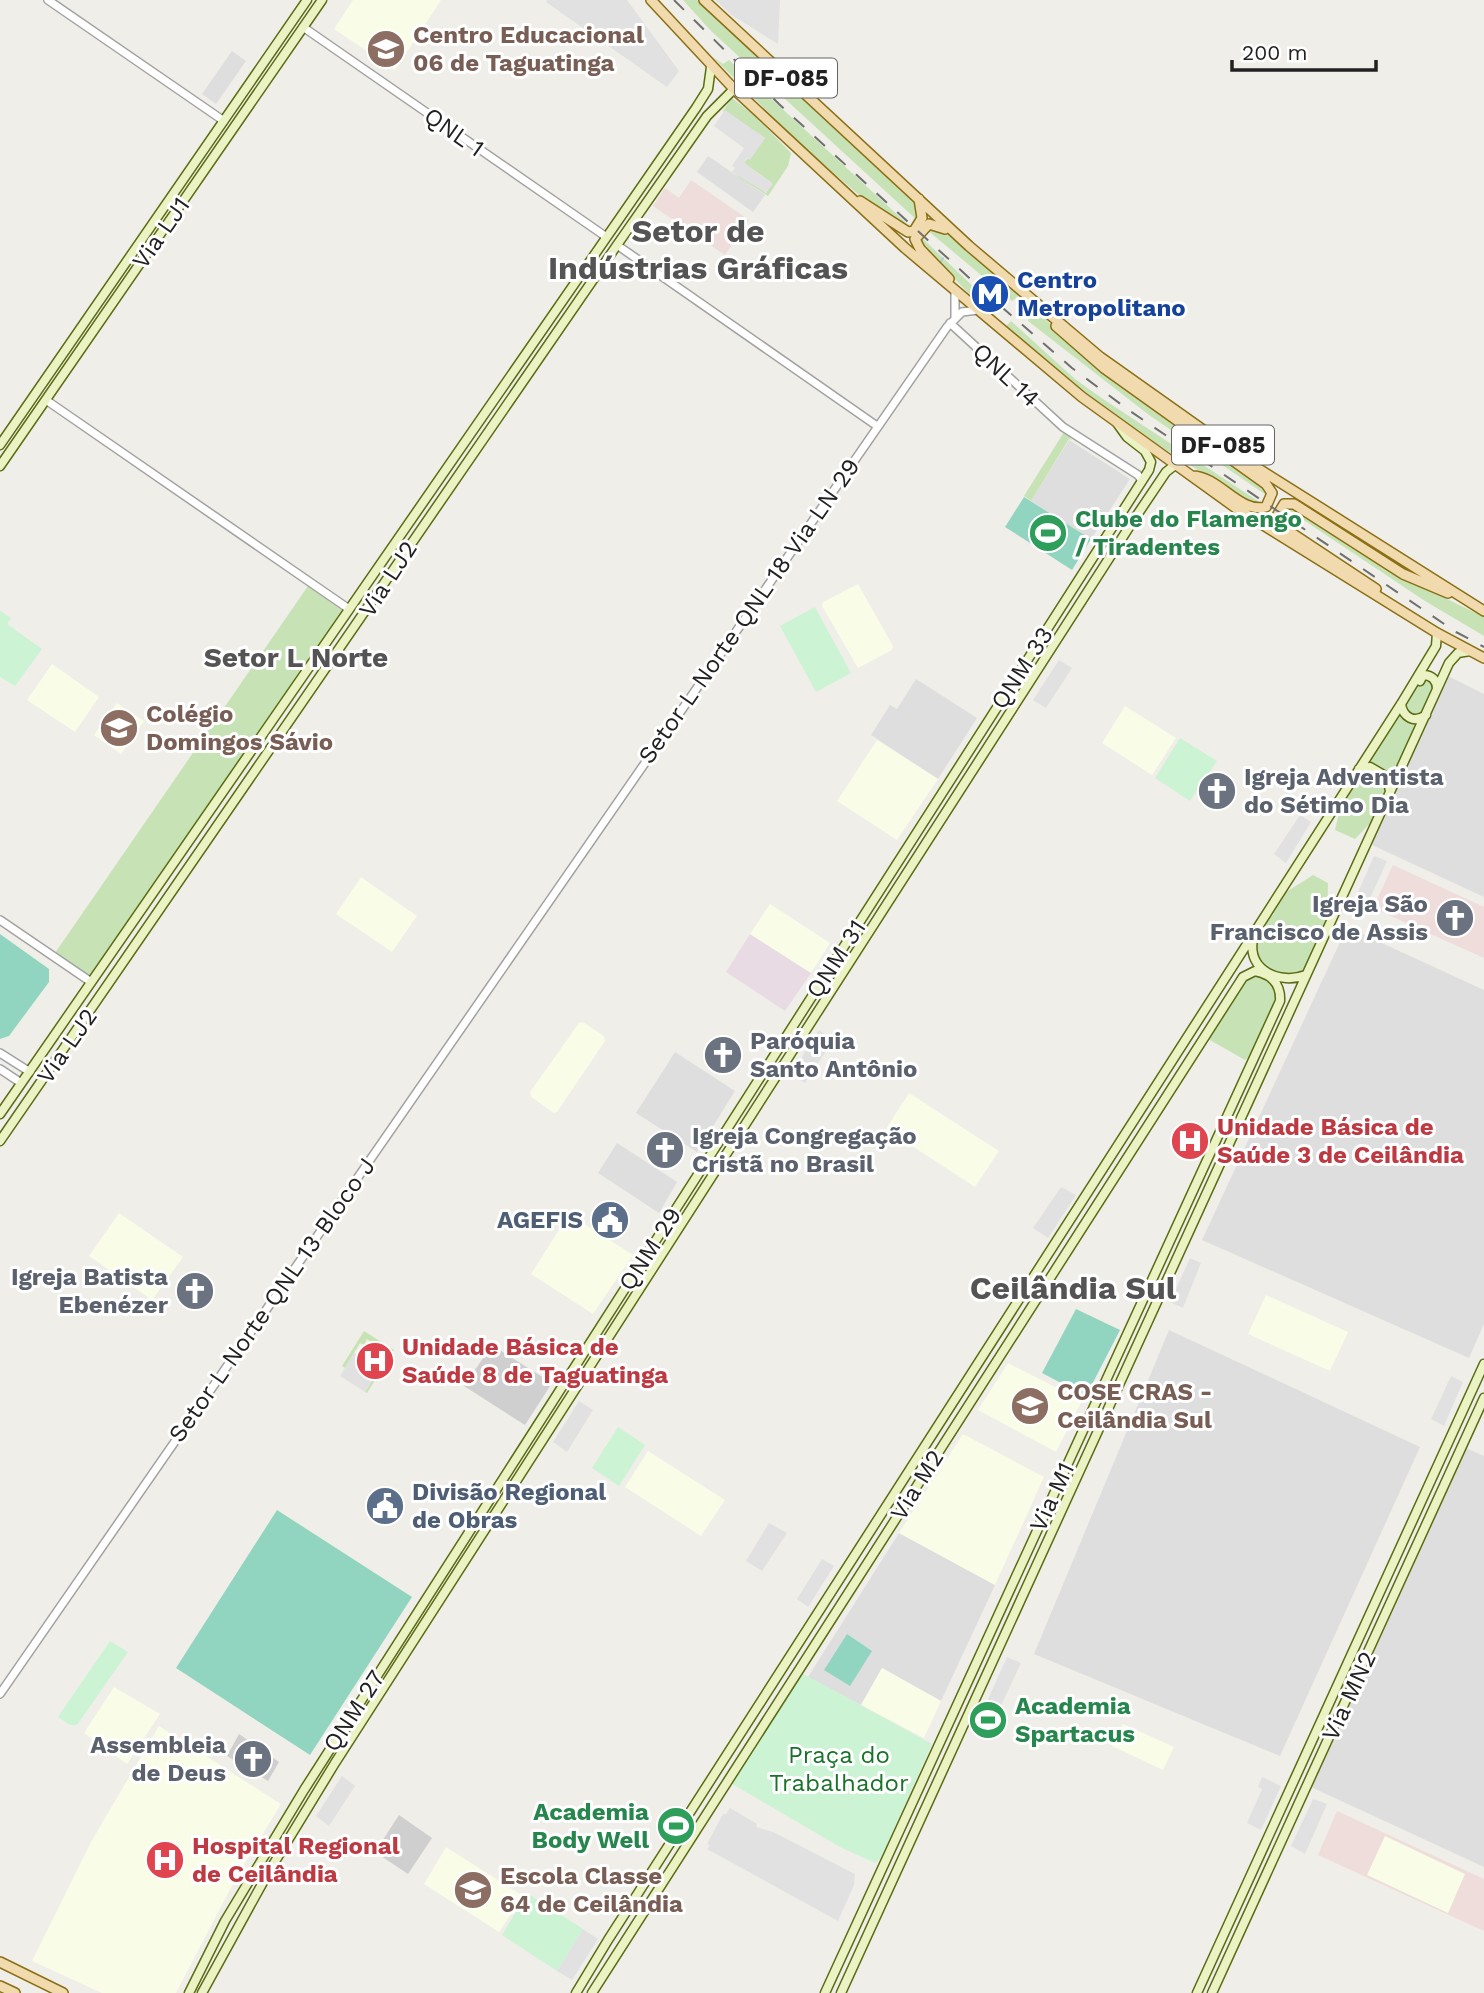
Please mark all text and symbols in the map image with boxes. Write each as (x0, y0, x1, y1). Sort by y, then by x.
place label: Centro Educacional 06 de Taguatinga (413, 21, 644, 77)
school or university icon: Centro Educacional 06 de Taguatinga (365, 28, 407, 70)
scale bar (1232, 28, 1376, 72)
text: 200 m (1242, 40, 1308, 65)
road number: DF-085 (735, 58, 837, 97)
street label: QNL 1 (419, 102, 489, 162)
street label: Via LJ1 (126, 192, 196, 274)
district label: Setor de Indústrias Gráficas (548, 212, 848, 287)
place label: Centro Metropolitano (1017, 266, 1186, 322)
metro station icon: Centro Metropolitano (969, 273, 1011, 315)
street label: QNL 14 (967, 337, 1045, 413)
road number: DF-085 (1172, 426, 1274, 464)
street label: Setor L Norte QNL 18 Via LN 29 (633, 453, 865, 769)
place label: Clube do Flamengo / Tiradentes (1075, 505, 1302, 561)
sports icon: Clube do Flamengo / Tiradentes (1027, 512, 1069, 554)
street label: Via LJ2 (353, 536, 423, 622)
street label: QNM 33 (985, 622, 1059, 714)
district label: Setor L Norte (204, 641, 388, 674)
place label: Colégio Domingos Sávio (146, 700, 333, 756)
school or university icon: Colégio Domingos Sávio (98, 707, 140, 749)
place label: Igreja Adventista do Sétimo Dia (1244, 763, 1444, 819)
church icon: Igreja Adventista do Sétimo Dia (1196, 770, 1238, 812)
place label: Igreja São Francisco de Assis (1210, 890, 1428, 946)
church icon: Igreja São Francisco de Assis (1434, 897, 1476, 939)
street label: QNM 31 (800, 915, 872, 1003)
street label: Via LJ2 (31, 1003, 103, 1089)
place label: Paróquia Santo Antônio (750, 1027, 917, 1083)
church icon: Paróquia Santo Antônio (702, 1034, 744, 1076)
place label: Unidade Básica de Saúde 3 de Ceilândia (1217, 1113, 1464, 1169)
hospital icon: Unidade Básica de Saúde 3 de Ceilândia (1169, 1120, 1211, 1162)
place label: Igreja Congregação Cristã no Brasil (692, 1122, 917, 1178)
church icon: Igreja Congregação Cristã no Brasil (644, 1129, 686, 1171)
street label: Setor L Norte QNL 13 Bloco J (163, 1152, 381, 1448)
public building icon: AGEFIS (589, 1199, 631, 1241)
street label: QNM 29 (613, 1202, 687, 1296)
place label: AGEFIS (497, 1206, 583, 1234)
place label: Igreja Batista Ebenézer (11, 1263, 169, 1319)
district label: Ceilândia Sul (970, 1269, 1177, 1307)
church icon: Igreja Batista Ebenézer (174, 1270, 216, 1312)
place label: Unidade Básica de Saúde 8 de Taguatinga (402, 1333, 668, 1389)
hospital icon: Unidade Básica de Saúde 8 de Taguatinga (354, 1340, 396, 1382)
place label: COSE CRAS - Ceilândia Sul (1057, 1378, 1212, 1434)
school or university icon: COSE CRAS - Ceilândia Sul (1009, 1385, 1051, 1427)
street label: Via M2 (885, 1445, 949, 1525)
street label: Via M1 (1024, 1458, 1080, 1536)
place label: Divisão Regional de Obras (412, 1478, 606, 1534)
public building icon: Divisão Regional de Obras (364, 1485, 406, 1527)
street label: Via MN2 (1316, 1647, 1382, 1745)
street label: QNM 27 (317, 1665, 391, 1757)
place label: Academia Spartacus (1015, 1692, 1135, 1748)
sports icon: Academia Spartacus (967, 1699, 1009, 1741)
place label: Assembleia de Deus (90, 1731, 226, 1787)
church icon: Assembleia de Deus (232, 1738, 274, 1780)
park label: Praça do Trabalhador (769, 1741, 909, 1797)
place label: Academia Body Well (532, 1798, 649, 1854)
sports icon: Academia Body Well (655, 1805, 697, 1847)
place label: Hospital Regional de Ceilândia (192, 1832, 400, 1888)
hospital icon: Hospital Regional de Ceilândia (144, 1839, 186, 1881)
place label: Escola Classe 64 de Ceilândia (500, 1862, 683, 1918)
school or university icon: Escola Classe 64 de Ceilândia (452, 1869, 494, 1911)

